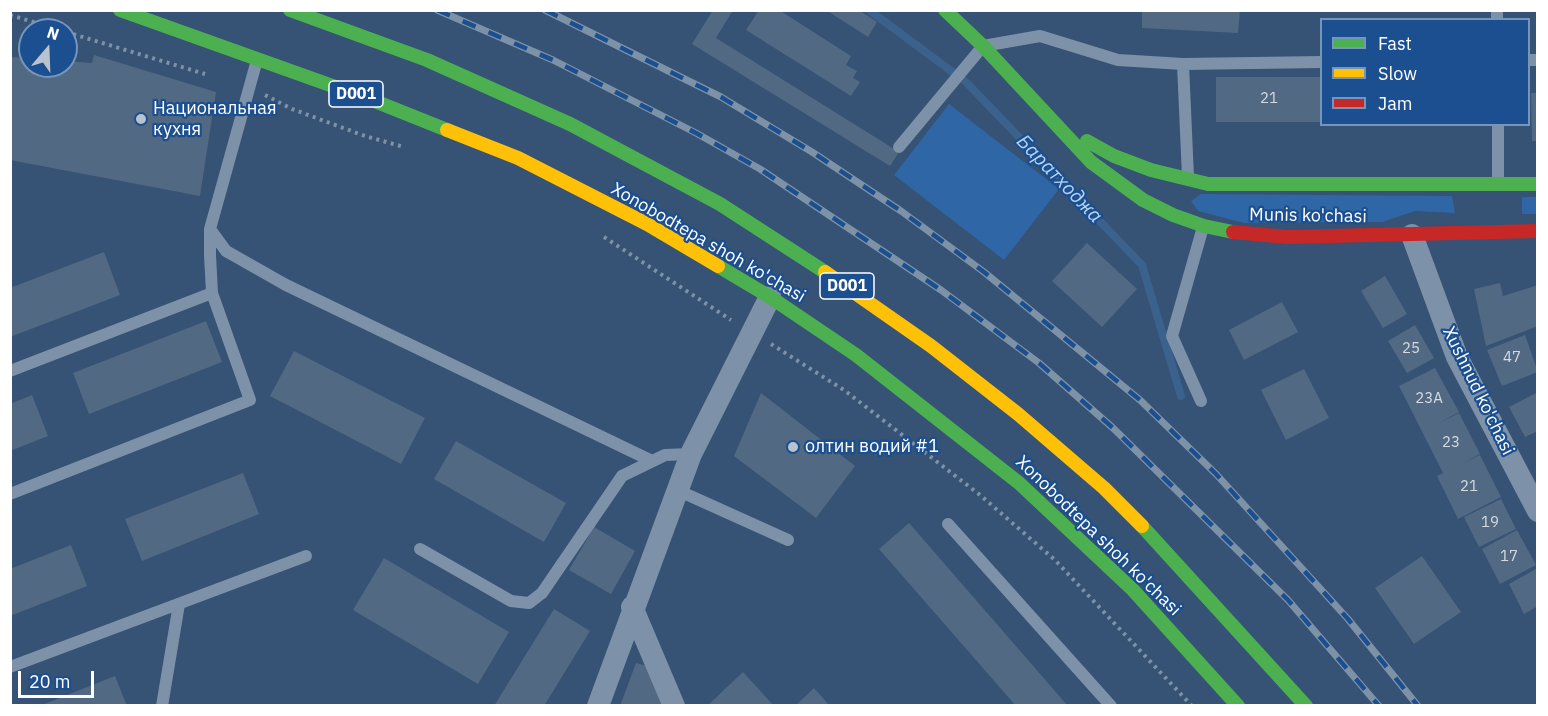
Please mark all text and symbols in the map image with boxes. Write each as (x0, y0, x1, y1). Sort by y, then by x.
north arrow (18, 18, 78, 78)
legend (1320, 18, 1530, 126)
text: N (44, 22, 62, 44)
text: Fast (1378, 32, 1412, 55)
text: Slow (1378, 62, 1417, 85)
road number: D001 (329, 81, 383, 107)
house number: 21 (1260, 90, 1278, 108)
text: Jam (1378, 92, 1413, 115)
place label: Национальная кухня (153, 98, 277, 140)
marker: Национальная кухня (134, 112, 148, 126)
water label: Баратходжа (1011, 130, 1107, 228)
street label: Xonobodtepa shoh ko'chasi (607, 178, 809, 308)
street label: Munis ko'chasi (1249, 204, 1367, 228)
road number: D001 (820, 273, 874, 299)
street label: Xushnud ko'chasi (1438, 323, 1518, 459)
house number: 25 (1402, 340, 1420, 358)
house number: 47 (1503, 349, 1521, 367)
house number: 23A (1415, 390, 1443, 408)
house number: 23 (1442, 434, 1460, 452)
place label: олтин водий #1 (805, 436, 939, 458)
marker: олтин водий #1 (786, 440, 800, 454)
street label: Xonobodtepa shoh ko'chasi (1011, 451, 1185, 621)
house number: 21 (1460, 478, 1478, 496)
house number: 19 (1481, 514, 1499, 532)
house number: 17 (1500, 548, 1518, 566)
scale bar (21, 659, 98, 697)
text: 20 m (29, 670, 71, 693)

